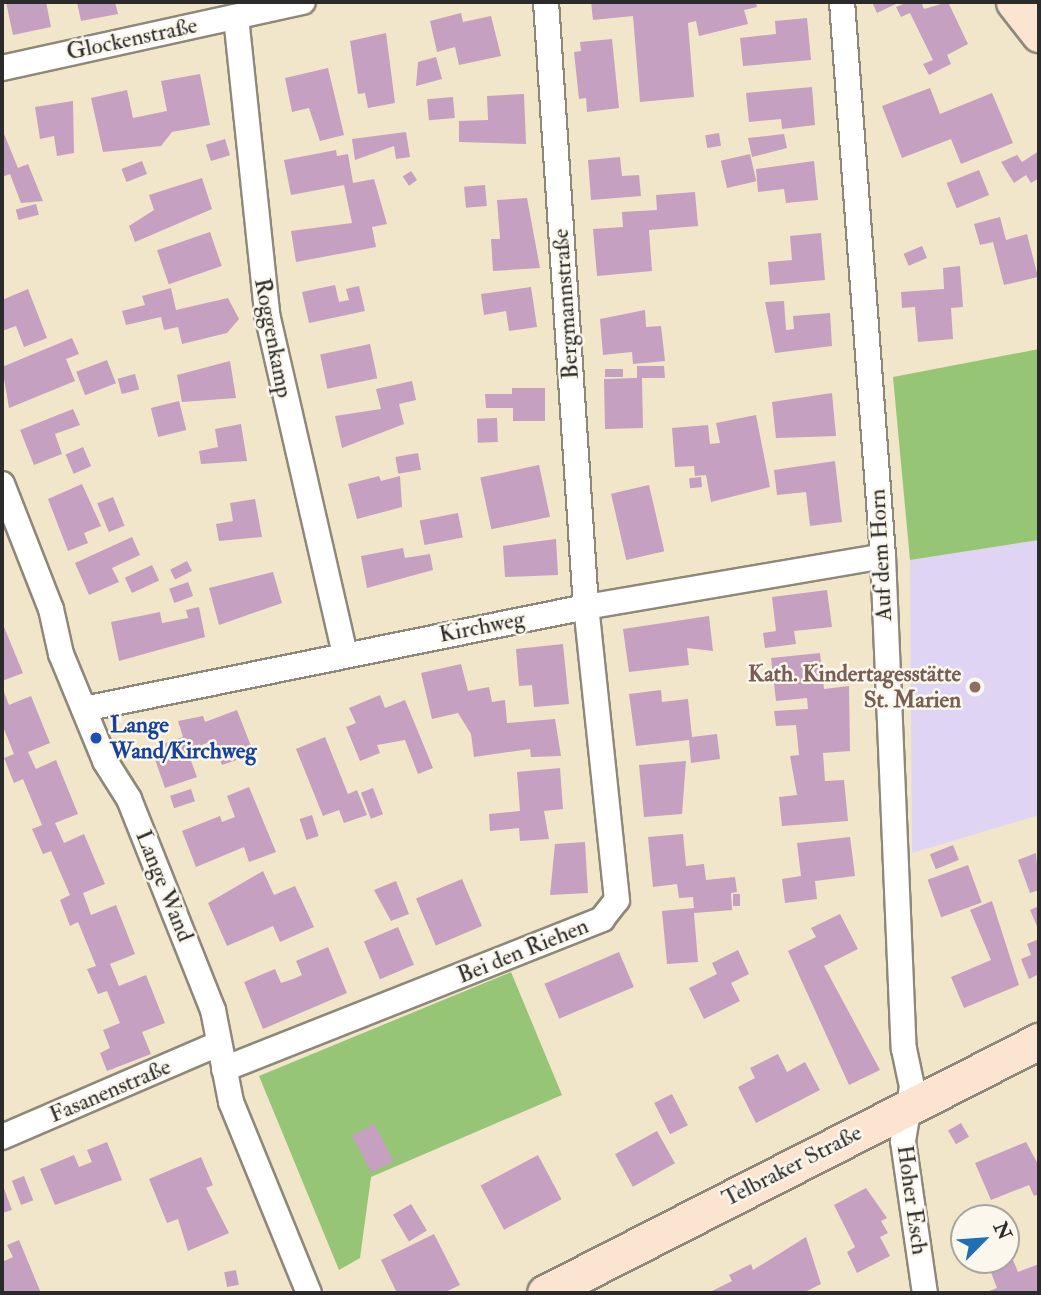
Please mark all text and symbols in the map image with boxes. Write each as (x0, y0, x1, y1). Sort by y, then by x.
street label: Glockenstraße (64, 12, 200, 66)
street label: Bergmannstraße (547, 228, 585, 380)
street label: Roggenkamp (248, 276, 298, 400)
street label: Auf dem Horn (864, 488, 898, 622)
street label: Kirchweg (437, 605, 527, 649)
place label: Kath. Kindertagesstätte St. Marien (748, 660, 961, 714)
marker: Kath. Kindertagesstätte St. Marien (967, 679, 983, 695)
place label: Lange Wand/Kirchweg (110, 711, 257, 765)
marker: Lange Wand/Kirchweg (88, 730, 104, 746)
street label: Lange Wand (129, 826, 199, 946)
street label: Bei den Riehen (453, 912, 593, 990)
street label: Fasanenstraße (45, 1053, 175, 1129)
street label: Telbraker Straße (718, 1119, 866, 1213)
street label: Hoher Esch (891, 1143, 933, 1257)
north arrow (950, 1204, 1020, 1274)
text: N (988, 1218, 1017, 1244)

